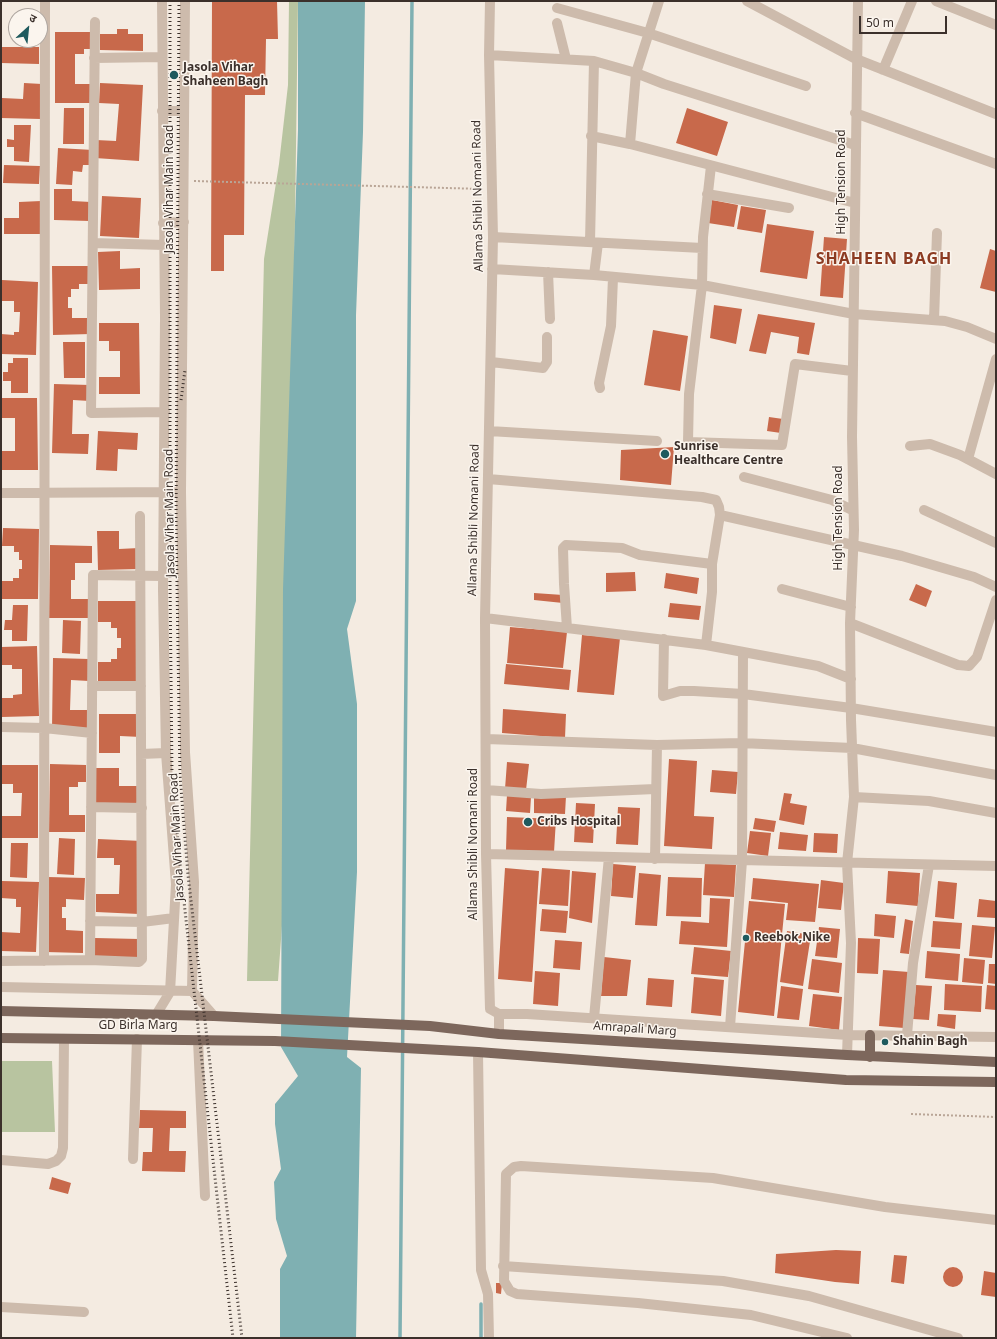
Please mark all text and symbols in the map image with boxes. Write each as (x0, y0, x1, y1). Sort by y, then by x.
north arrow (8, 8, 48, 48)
scale bar (861, 8, 949, 34)
text: उ (27, 10, 39, 26)
text: 50 m (866, 14, 894, 31)
place label: Jasola Vihar Shaheen Bagh (183, 61, 268, 89)
marker: Jasola Vihar Shaheen Bagh (168, 69, 180, 81)
street label: Allama Shibli Nomani Road (469, 120, 487, 272)
street label: Jasola Vihar Main Road (163, 125, 177, 253)
street label: High Tension Road (835, 129, 849, 235)
district label: SHAHEEN BAGH (816, 249, 952, 269)
place label: Sunrise Healthcare Centre (674, 440, 783, 468)
street label: Allama Shibli Nomani Road (465, 444, 483, 596)
marker: Sunrise Healthcare Centre (659, 448, 671, 460)
street label: Jasola Vihar Main Road (162, 449, 178, 577)
street label: High Tension Road (832, 465, 846, 571)
street label: Allama Shibli Nomani Road (467, 768, 481, 920)
street label: Jasola Vihar Main Road (166, 772, 188, 902)
place label: Cribs Hospital (537, 815, 620, 829)
marker: Cribs Hospital (522, 816, 534, 828)
place label: Reebok,Nike (754, 931, 830, 945)
marker: Reebok,Nike (741, 933, 751, 943)
street label: GD Birla Marg (98, 1019, 178, 1033)
street label: Amrapali Marg (593, 1019, 677, 1039)
place label: Shahin Bagh (893, 1035, 967, 1049)
marker: Shahin Bagh (880, 1037, 890, 1047)

